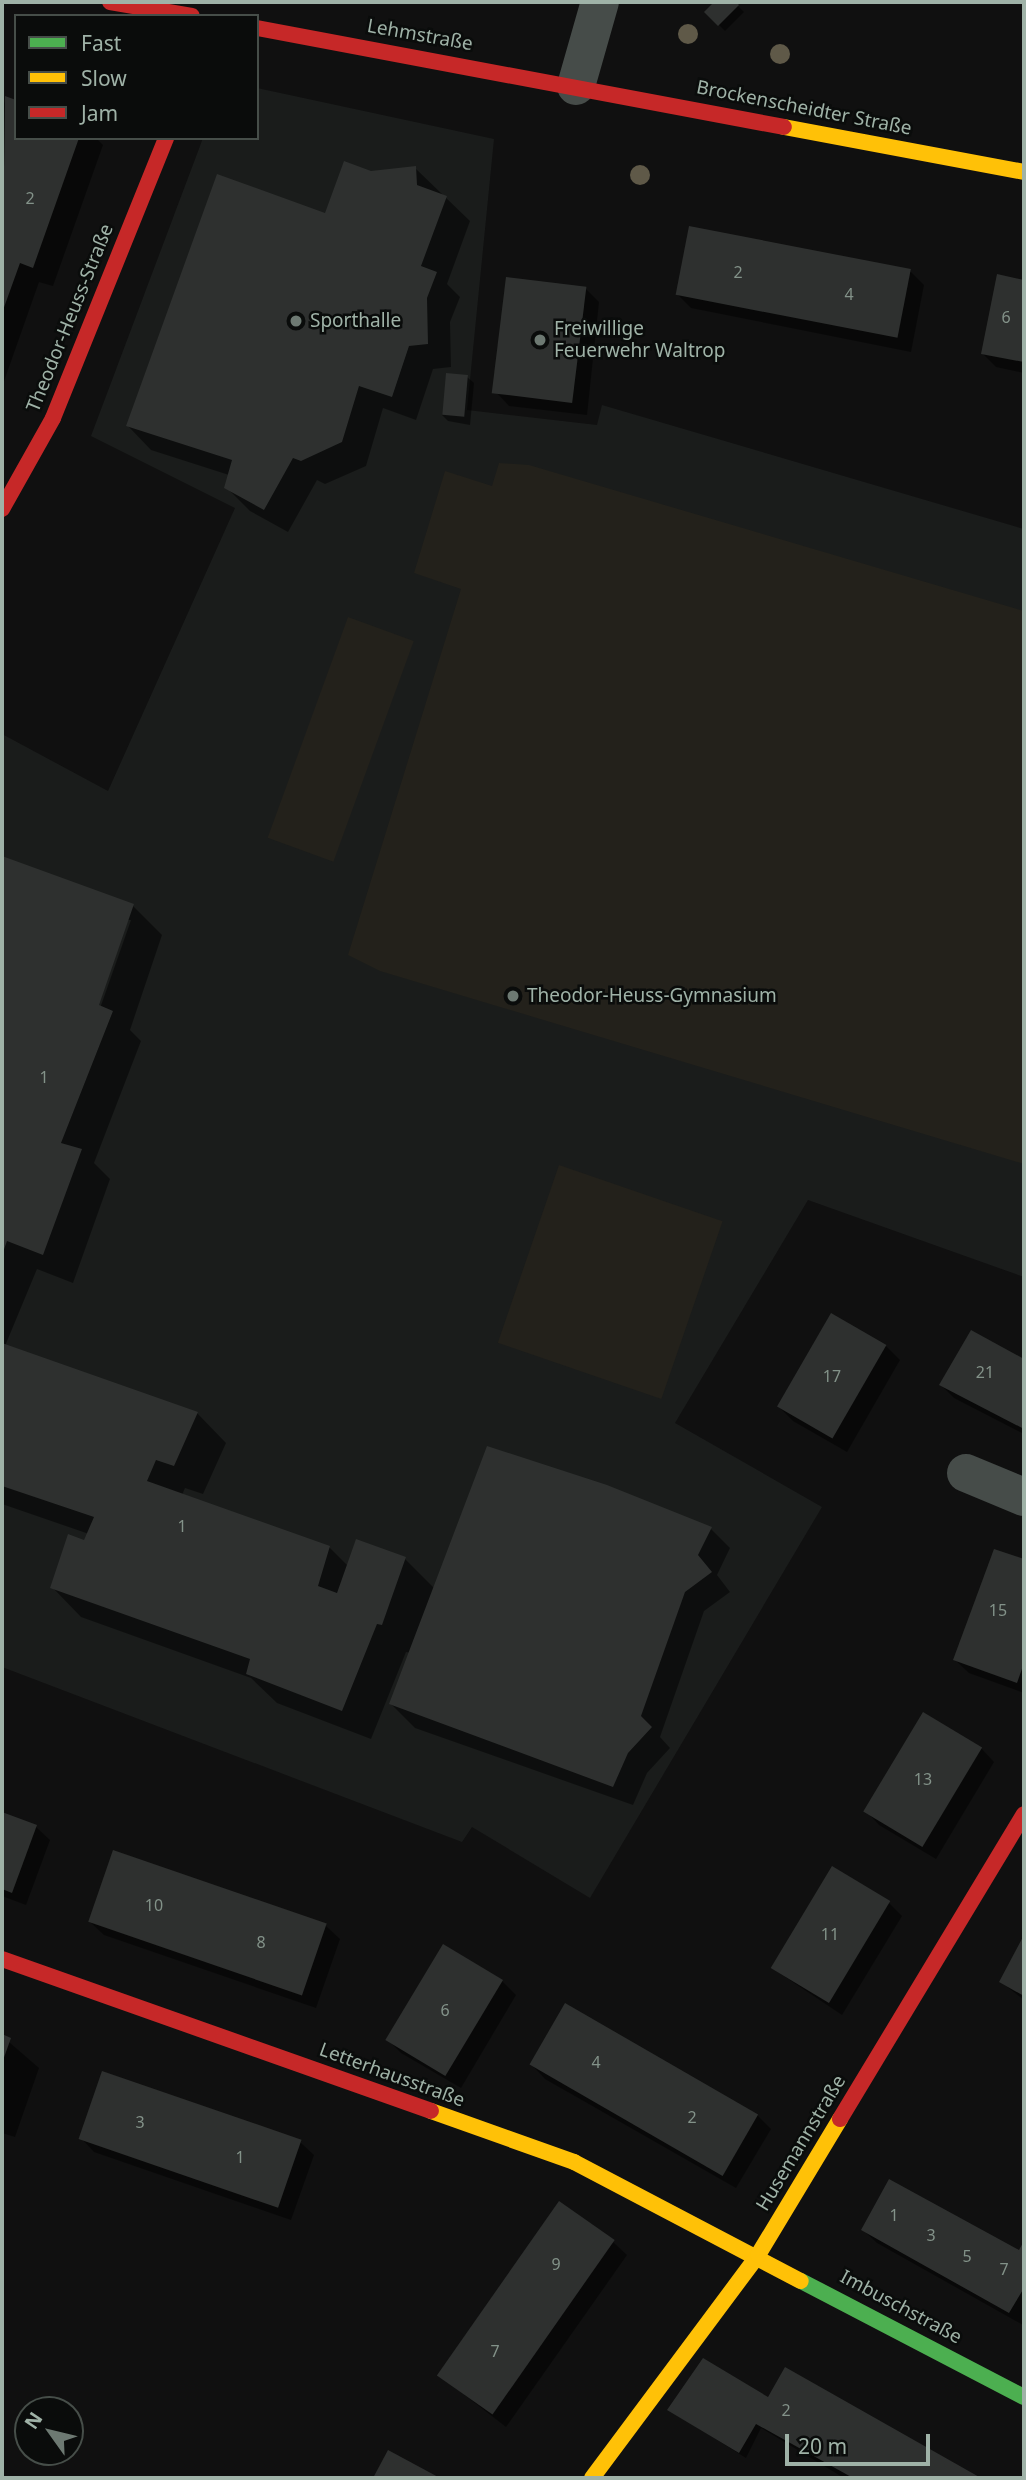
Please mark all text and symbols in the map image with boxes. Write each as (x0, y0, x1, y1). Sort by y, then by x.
legend (14, 14, 259, 140)
street label: Lehmstraße (365, 14, 475, 56)
text: Fast (81, 29, 121, 57)
text: Slow (81, 64, 127, 92)
street label: Brockenscheidter Straße (694, 76, 914, 140)
text: Jam (81, 99, 118, 127)
house number: 2 (25, 188, 35, 208)
street label: Theodor-Heuss-Straße (22, 221, 118, 415)
house number: 2 (733, 262, 743, 282)
house number: 4 (844, 284, 854, 304)
house number: 6 (1001, 307, 1011, 327)
place label: Sporthalle (310, 310, 401, 332)
marker: Sporthalle (288, 313, 304, 329)
place label: Freiwillige Feuerwehr Waltrop (554, 318, 725, 362)
marker: Freiwillige Feuerwehr Waltrop (532, 332, 548, 348)
place label: Theodor-Heuss-Gymnasium (527, 985, 777, 1007)
marker: Theodor-Heuss-Gymnasium (505, 988, 521, 1004)
house number: 1 (39, 1067, 49, 1087)
house number: 21 (976, 1362, 994, 1382)
house number: 17 (823, 1366, 841, 1386)
house number: 1 (177, 1516, 187, 1536)
house number: 15 (989, 1600, 1007, 1620)
house number: 13 (914, 1769, 932, 1789)
house number: 10 (145, 1895, 163, 1915)
house number: 11 (821, 1924, 839, 1944)
house number: 8 (256, 1932, 266, 1952)
house number: 6 (440, 2000, 450, 2020)
street label: Letterhausstraße (316, 2038, 468, 2112)
house number: 4 (591, 2052, 601, 2072)
street label: Husemannstraße (751, 2071, 851, 2215)
house number: 2 (687, 2107, 697, 2127)
house number: 3 (135, 2112, 145, 2132)
house number: 1 (235, 2147, 245, 2167)
house number: 1 (889, 2205, 899, 2225)
house number: 3 (926, 2225, 936, 2245)
house number: 5 (962, 2246, 972, 2266)
house number: 9 (551, 2254, 561, 2274)
house number: 7 (999, 2259, 1009, 2279)
street label: Imbuschstraße (836, 2265, 966, 2349)
house number: 7 (490, 2341, 500, 2361)
north arrow (14, 2396, 84, 2466)
house number: 2 (781, 2400, 791, 2420)
text: N (18, 2407, 48, 2434)
scale bar (788, 2420, 933, 2464)
text: 20 m (798, 2432, 847, 2460)

